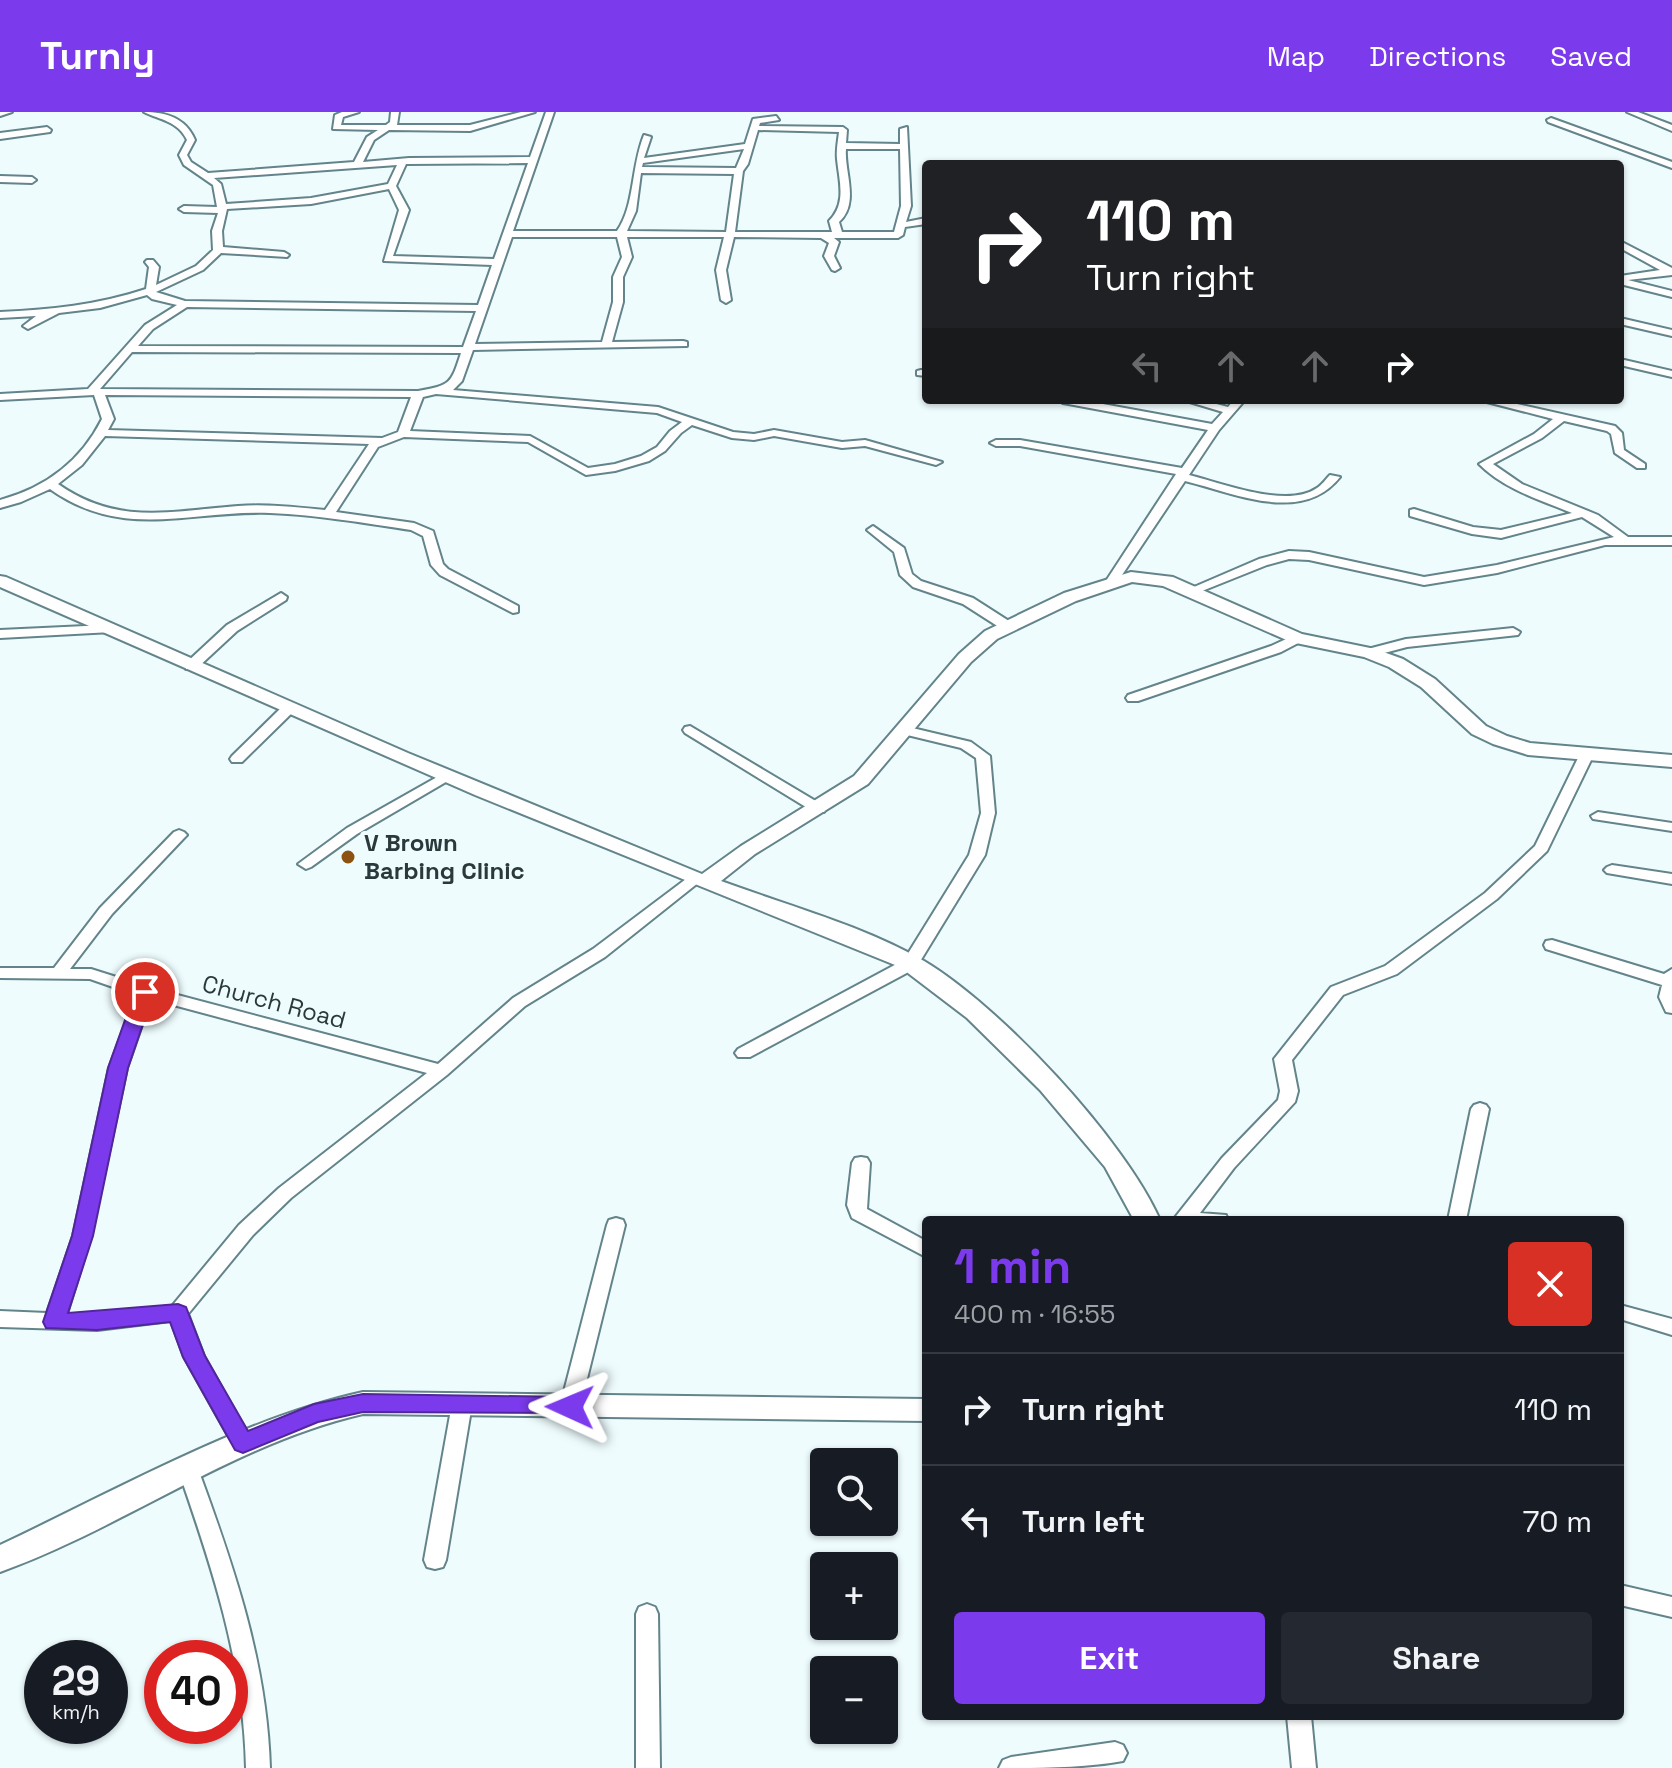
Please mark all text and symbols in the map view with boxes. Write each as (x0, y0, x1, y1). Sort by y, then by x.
text: Turnly (40, 32, 155, 80)
text: Map (1267, 38, 1325, 74)
text: Directions (1369, 38, 1506, 74)
text: Saved (1550, 38, 1632, 74)
text: 110 m (1086, 185, 1235, 256)
icon: right (954, 192, 1058, 296)
text: Turn right (1086, 255, 1255, 301)
icon: left (1125, 344, 1169, 388)
icon: ahead (1209, 344, 1253, 388)
icon: ahead (1293, 344, 1337, 388)
icon: right (1377, 344, 1421, 388)
place label: V Brown Barbing Clinic (364, 827, 525, 886)
marker: V Brown Barbing Clinic (339, 848, 357, 866)
pin (111, 958, 179, 1026)
street label: Church Road (199, 967, 349, 1036)
icon: arrive (123, 970, 167, 1014)
text: 1 min (954, 1236, 1071, 1297)
button: close (1508, 1242, 1592, 1326)
text: 400 m · 16:55 (954, 1297, 1115, 1331)
position arrow (528, 1365, 612, 1449)
icon: right (954, 1387, 998, 1431)
text: Turn right (1022, 1390, 1165, 1429)
text: 110 m (1514, 1390, 1592, 1429)
map controls (810, 1448, 898, 1744)
button: search (810, 1448, 898, 1536)
icon: left (954, 1499, 998, 1543)
text: Turn left (1022, 1502, 1145, 1541)
text: 70 m (1523, 1502, 1592, 1541)
button: + (810, 1552, 898, 1640)
button: Exit (954, 1612, 1265, 1704)
button: Share (1281, 1612, 1592, 1704)
speed limit sign: 40 (144, 1640, 248, 1744)
text: 29 (52, 1656, 100, 1707)
button: − (810, 1656, 898, 1744)
text: km/h (52, 1699, 100, 1725)

